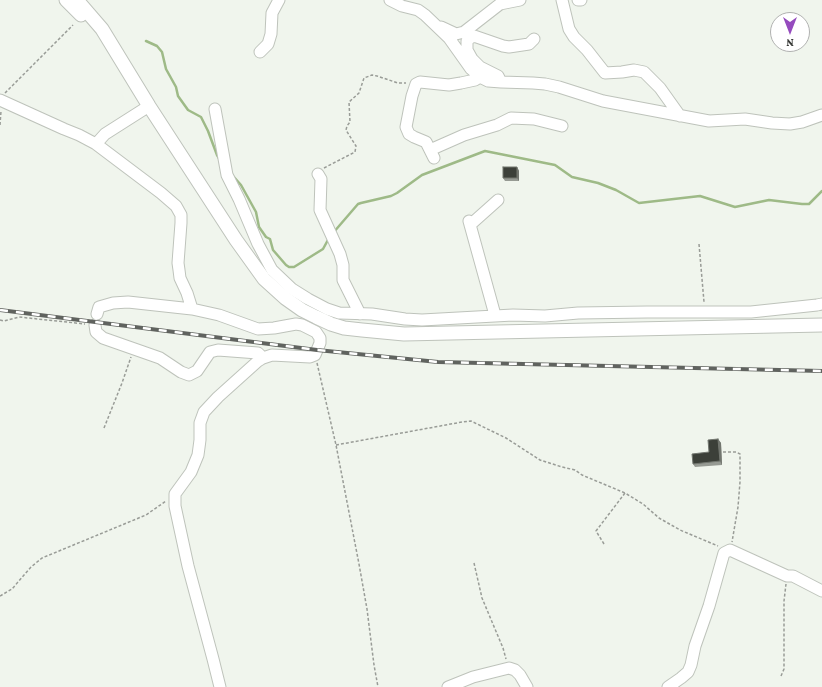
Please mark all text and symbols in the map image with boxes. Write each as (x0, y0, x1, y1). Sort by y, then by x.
north arrow (770, 12, 810, 52)
text: N (786, 37, 794, 49)

